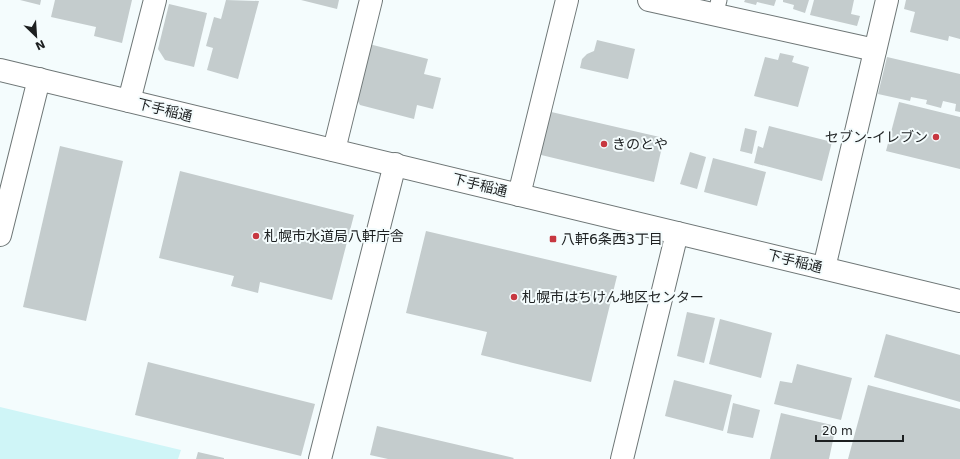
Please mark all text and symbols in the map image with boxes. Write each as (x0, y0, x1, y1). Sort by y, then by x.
north arrow (16, 16, 56, 56)
text: N (33, 37, 47, 52)
street label: 下手稲通 (136, 95, 194, 125)
place label: セブン-イレブン (825, 129, 928, 145)
marker: セブン-イレブン (931, 132, 941, 142)
place label: きのとや (612, 136, 668, 152)
marker: きのとや (599, 139, 609, 149)
street label: 下手稲通 (451, 170, 509, 200)
place label: 札幌市水道局八軒庁舎 (264, 228, 404, 244)
marker: 札幌市水道局八軒庁舎 (251, 231, 261, 241)
place label: 八軒6条西3丁目 (561, 231, 663, 247)
marker: 八軒6条西3丁目 (548, 234, 558, 244)
street label: 下手稲通 (766, 246, 824, 276)
place label: 札幌市はちけん地区センター (522, 289, 704, 305)
marker: 札幌市はちけん地区センター (509, 292, 519, 302)
scale bar (816, 417, 903, 443)
text: 20 m (822, 424, 853, 438)

